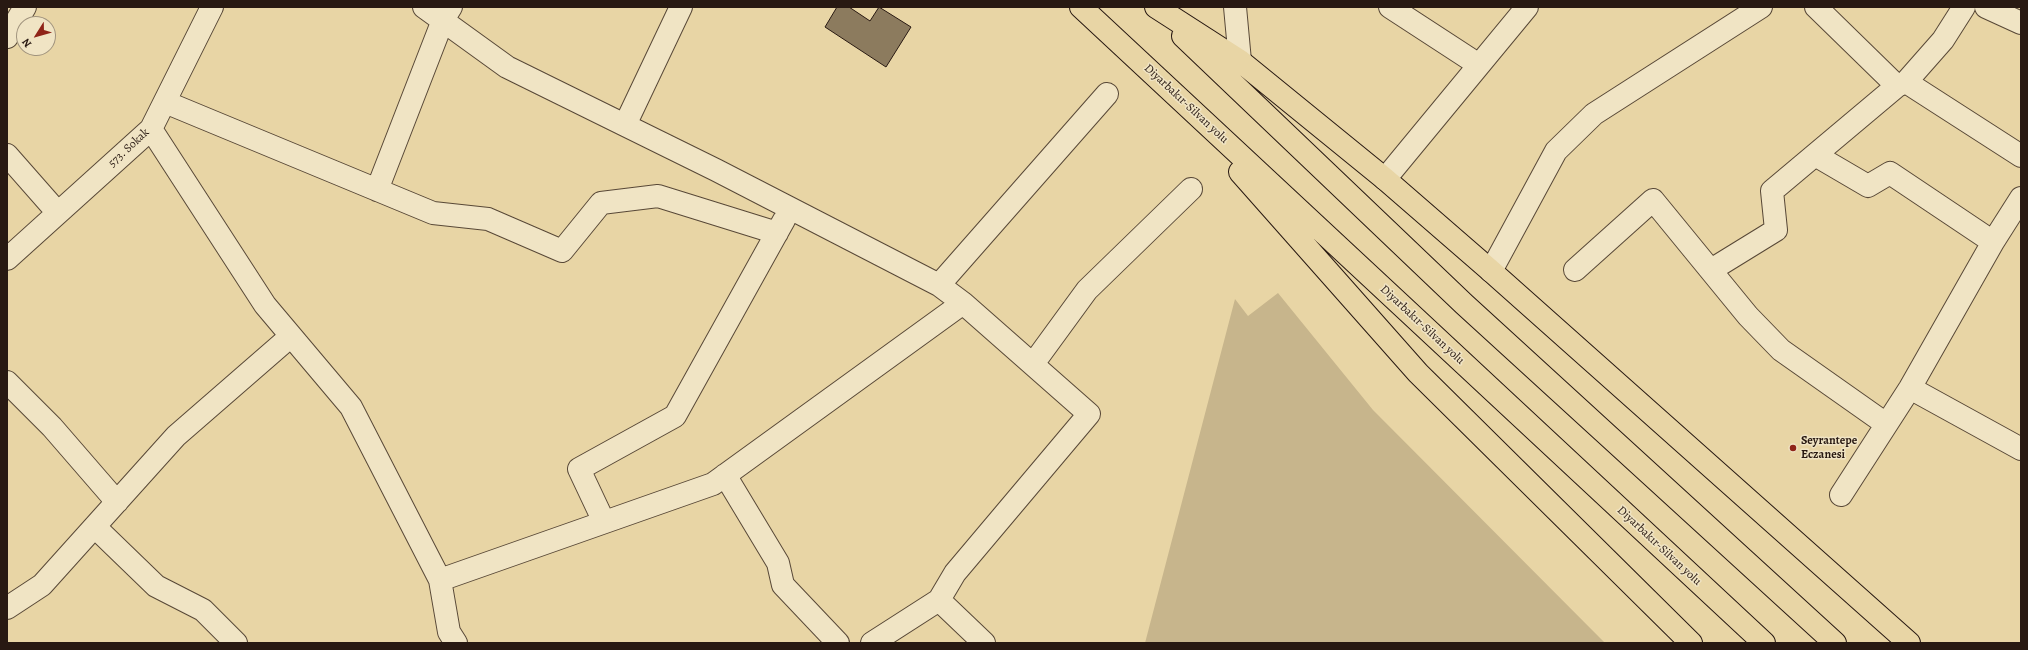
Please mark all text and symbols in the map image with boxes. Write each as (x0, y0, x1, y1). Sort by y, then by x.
north arrow (16, 16, 56, 56)
text: N (18, 35, 35, 51)
street label: Diyarbakır-Silvan yolu (1141, 61, 1231, 147)
street label: 573. Sokak (106, 125, 152, 171)
street label: Diyarbakır-Silvan yolu (1377, 282, 1467, 368)
place label: Seyrantepe Eczanesi (1801, 434, 1857, 462)
marker: Seyrantepe Eczanesi (1788, 443, 1798, 453)
street label: Diyarbakır-Silvan yolu (1614, 503, 1704, 589)

